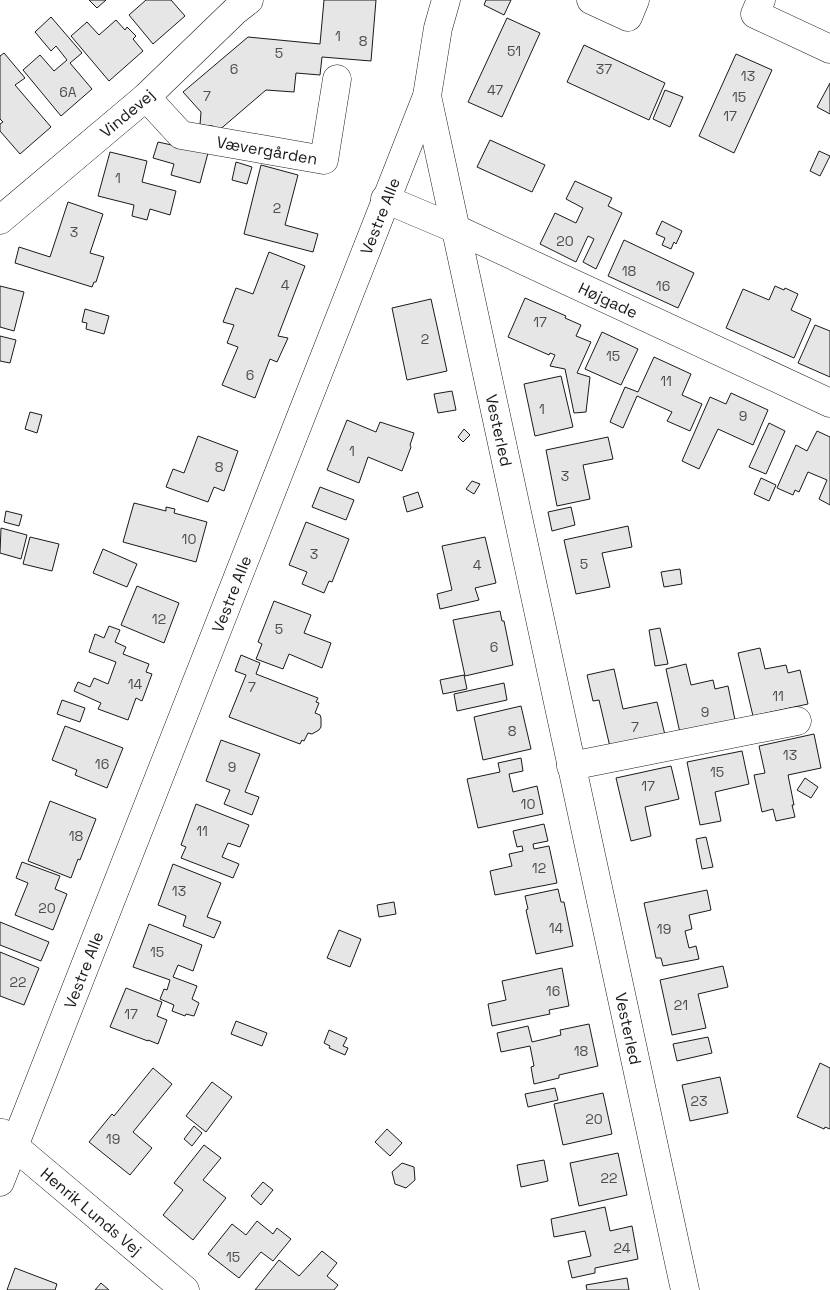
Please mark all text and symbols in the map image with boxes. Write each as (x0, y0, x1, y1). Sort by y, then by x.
house number: 1 (335, 27, 341, 45)
house number: 8 (359, 32, 368, 50)
house number: 51 (507, 42, 521, 60)
house number: 5 (275, 44, 283, 62)
house number: 6 (230, 60, 238, 78)
house number: 37 (596, 60, 612, 78)
house number: 13 (741, 67, 755, 85)
house number: 47 (487, 81, 503, 99)
house number: 6A (59, 83, 77, 101)
street label: Vindevej (95, 84, 159, 142)
house number: 7 (203, 87, 211, 105)
house number: 15 (732, 88, 746, 106)
house number: 17 (723, 107, 737, 125)
street label: Vævergården (215, 131, 319, 169)
house number: 1 (115, 169, 121, 187)
street label: Vestre Alle (355, 174, 404, 258)
house number: 2 (273, 199, 281, 217)
house number: 3 (70, 223, 78, 241)
house number: 20 (556, 232, 574, 250)
house number: 18 (622, 262, 637, 280)
house number: 4 (281, 276, 290, 294)
street label: Højgade (575, 277, 641, 323)
house number: 16 (656, 277, 670, 295)
house number: 17 (533, 313, 547, 331)
house number: 2 (421, 330, 429, 348)
house number: 15 (606, 347, 620, 365)
house number: 6 (246, 366, 254, 384)
house number: 11 (660, 372, 672, 390)
street label: Vesterled (481, 392, 517, 468)
house number: 1 (539, 400, 545, 418)
house number: 9 (739, 407, 747, 425)
house number: 1 (349, 442, 355, 460)
house number: 8 (215, 458, 224, 476)
house number: 3 (561, 467, 569, 485)
house number: 10 (182, 530, 196, 548)
house number: 3 (310, 545, 318, 563)
street label: Vestre Alle (207, 552, 256, 635)
house number: 5 (580, 555, 588, 573)
house number: 4 (473, 556, 482, 574)
house number: 12 (152, 610, 166, 628)
house number: 5 (275, 620, 283, 638)
house number: 6 (490, 638, 498, 656)
house number: 14 (128, 675, 143, 693)
house number: 7 (248, 678, 256, 696)
house number: 11 (772, 687, 784, 705)
house number: 9 (701, 703, 709, 721)
house number: 7 (631, 718, 639, 736)
house number: 8 (508, 722, 517, 740)
house number: 13 (783, 746, 797, 764)
house number: 16 (95, 755, 109, 773)
house number: 9 (228, 758, 236, 776)
house number: 15 (710, 763, 724, 781)
house number: 17 (641, 777, 655, 795)
house number: 10 (521, 795, 535, 813)
house number: 11 (196, 822, 208, 840)
house number: 18 (69, 827, 84, 845)
house number: 12 (532, 859, 546, 877)
house number: 13 (172, 882, 186, 900)
house number: 20 (38, 899, 56, 917)
house number: 14 (549, 919, 564, 937)
house number: 19 (657, 920, 671, 938)
street label: Vestre Alle (59, 928, 108, 1011)
house number: 15 (150, 943, 164, 961)
house number: 22 (10, 973, 26, 991)
house number: 16 (546, 982, 560, 1000)
street label: Vesterled (610, 990, 647, 1067)
house number: 21 (674, 996, 688, 1014)
house number: 17 (124, 1005, 138, 1023)
house number: 18 (574, 1042, 589, 1060)
house number: 23 (691, 1092, 707, 1110)
house number: 20 (585, 1110, 603, 1128)
house number: 19 (106, 1130, 120, 1148)
street label: Henrik Lunds Vej (36, 1163, 147, 1260)
house number: 22 (601, 1169, 617, 1187)
house number: 24 (614, 1239, 631, 1257)
house number: 15 (226, 1248, 240, 1266)

